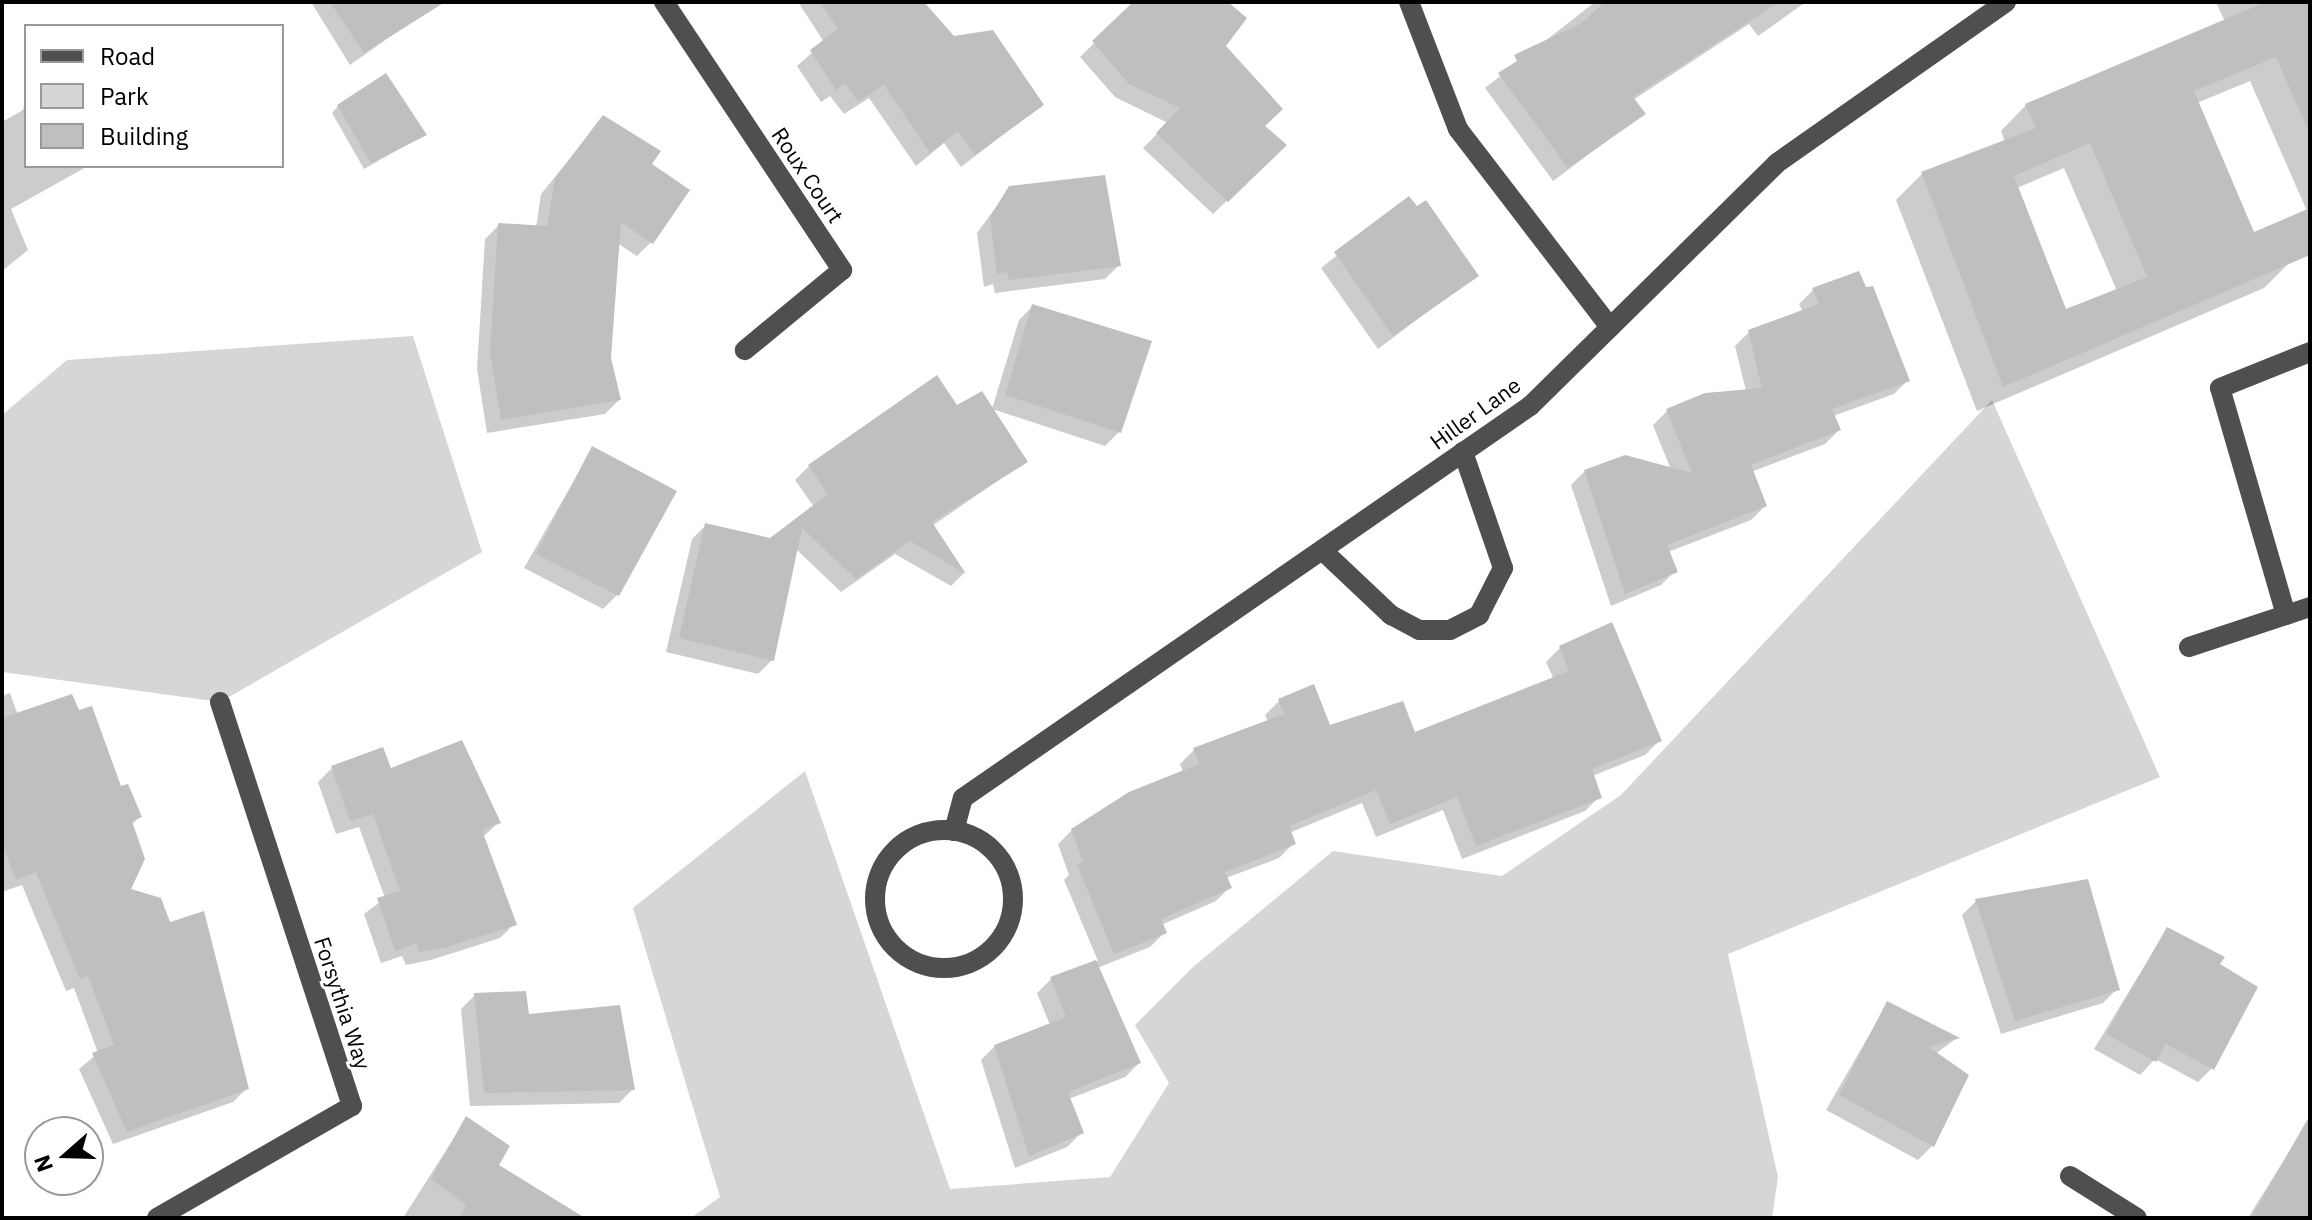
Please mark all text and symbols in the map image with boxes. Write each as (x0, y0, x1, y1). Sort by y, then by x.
legend (24, 24, 284, 168)
text: Road (100, 40, 155, 72)
text: Park (100, 80, 149, 112)
text: Building (100, 120, 188, 152)
street label: Roux Court (767, 122, 849, 228)
street label: Hiller Lane (1425, 371, 1525, 455)
street label: Forsythia Way (309, 933, 377, 1073)
north arrow (24, 1116, 104, 1196)
text: N (27, 1151, 59, 1176)

